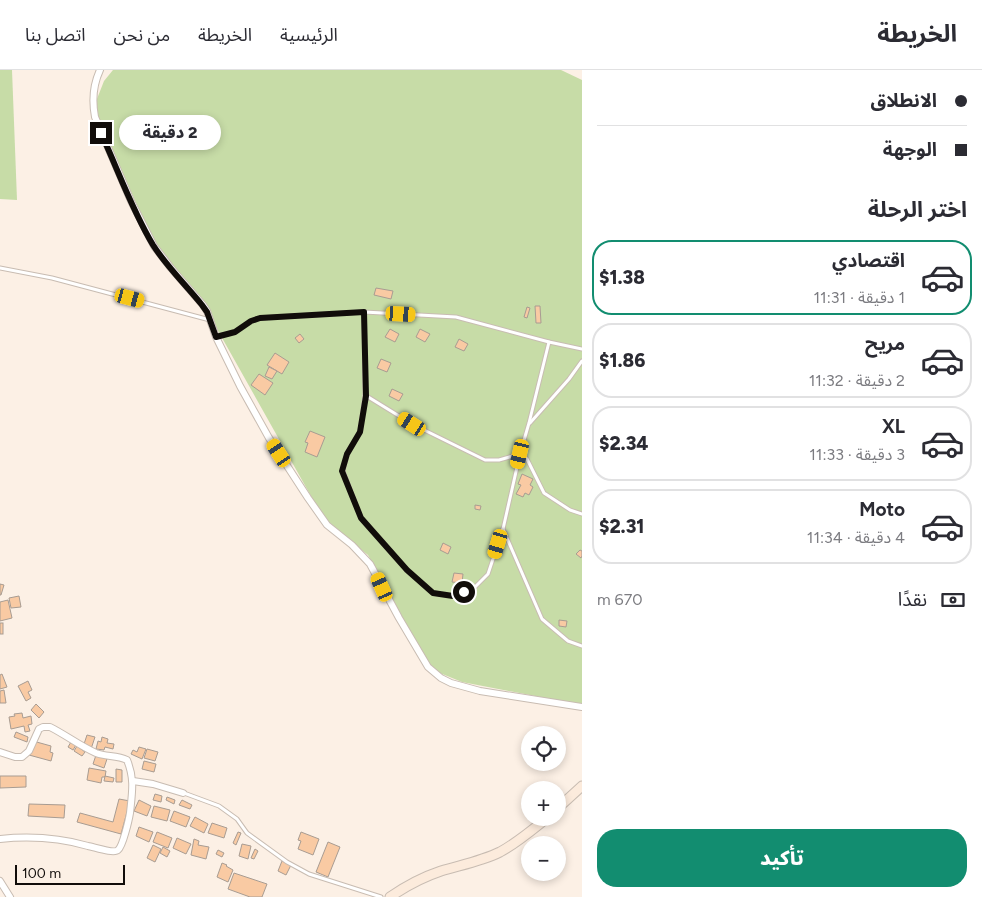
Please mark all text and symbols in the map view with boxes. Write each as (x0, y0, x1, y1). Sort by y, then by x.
text: الخريطة (877, 19, 957, 48)
text: اتصل بنا (25, 24, 86, 46)
text: من نحن (114, 24, 170, 46)
text: الخريطة (198, 24, 252, 46)
text: الرئيسية (280, 24, 338, 46)
text: الانطلاق (871, 89, 937, 112)
callout: 2 دقيقة (118, 116, 221, 150)
route end (90, 122, 112, 144)
text: 2 دقيقة (143, 123, 197, 142)
text: الوجهة (883, 138, 937, 161)
text: اختر الرحلة (868, 196, 967, 223)
text: اقتصادي (832, 249, 905, 272)
icon: car (920, 255, 965, 300)
text: $1.38 (599, 266, 645, 289)
car (113, 287, 146, 309)
text: 1 دقيقة · 11:31 (813, 288, 905, 307)
car (385, 306, 416, 322)
text: مريح (865, 332, 905, 355)
icon: car (920, 338, 965, 383)
text: $1.86 (599, 349, 645, 372)
text: 2 دقيقة · 11:32 (809, 371, 905, 390)
car (395, 410, 428, 438)
text: XL (882, 415, 905, 438)
icon: car (920, 421, 965, 466)
text: $2.34 (599, 432, 649, 455)
car (264, 436, 293, 470)
car (509, 438, 530, 470)
text: 3 دقيقة · 11:33 (809, 445, 905, 464)
text: Moto (859, 498, 905, 521)
icon: car (920, 504, 965, 549)
text: $2.31 (599, 515, 644, 538)
car (486, 527, 509, 561)
text: 4 دقيقة · 11:34 (807, 528, 905, 547)
car (369, 570, 394, 604)
route start (453, 581, 475, 603)
icon: cash (939, 586, 967, 614)
text: نقدًا (898, 588, 927, 611)
text: 670 m (597, 590, 642, 609)
map controls (521, 726, 566, 881)
button: locate (521, 726, 566, 771)
button: + (521, 781, 566, 826)
button: تأكيد (597, 829, 967, 887)
button: − (521, 836, 566, 881)
scale bar (15, 862, 125, 885)
text: 100 m (22, 865, 61, 882)

